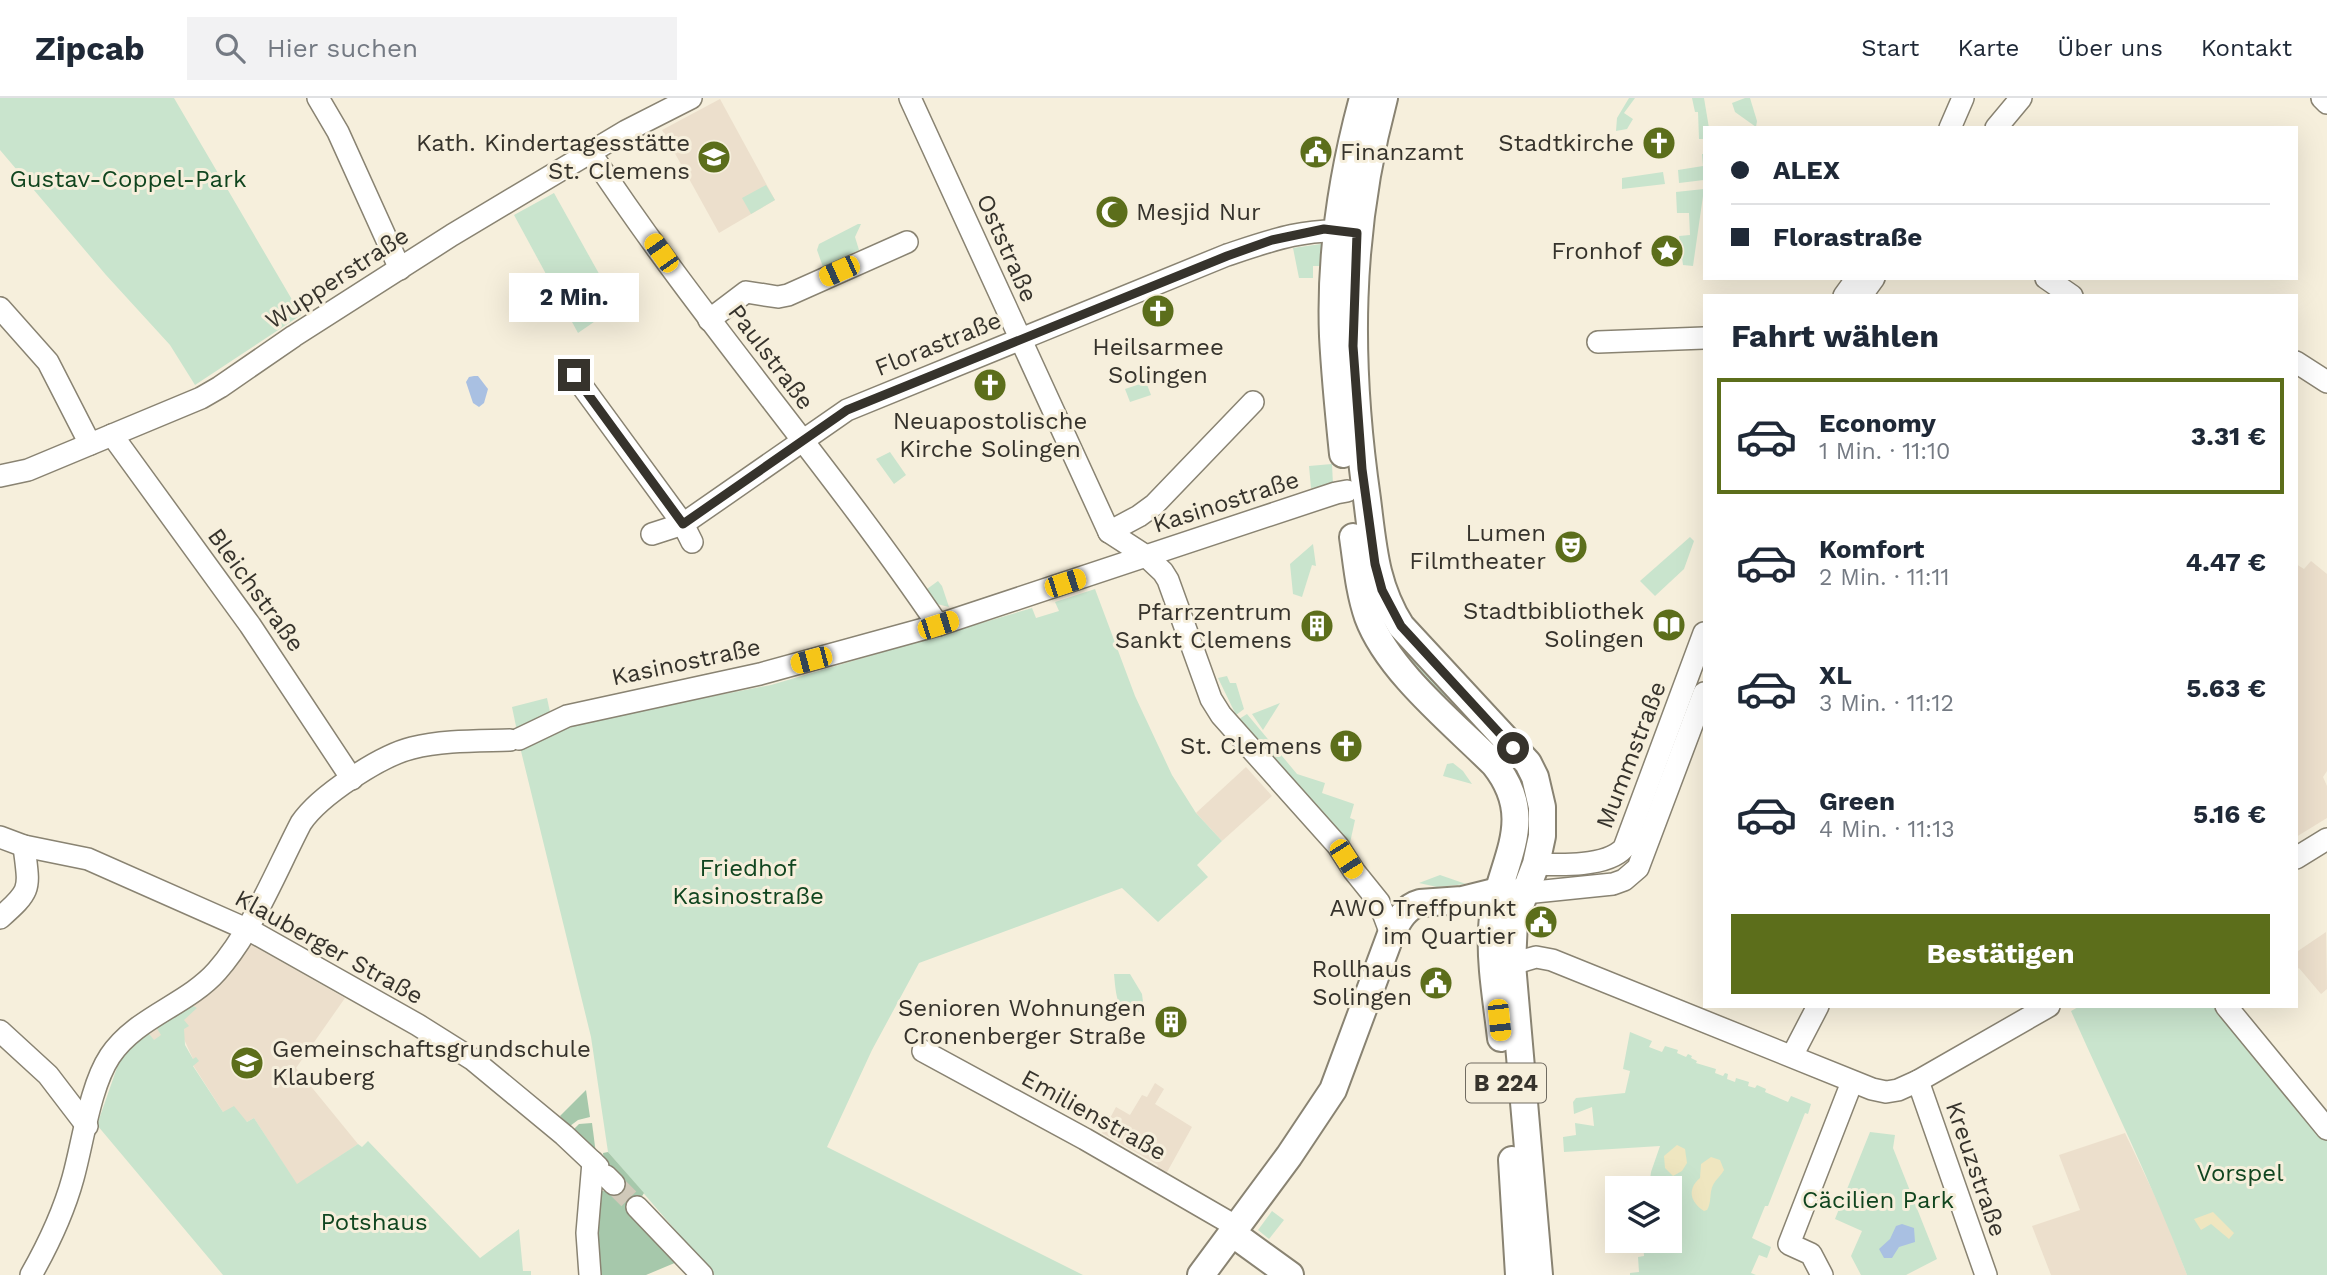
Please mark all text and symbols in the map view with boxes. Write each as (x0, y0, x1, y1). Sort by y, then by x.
search box (187, 17, 677, 80)
text: Zipcab (35, 29, 145, 68)
icon: search (211, 29, 249, 67)
text: Hier suchen (267, 33, 418, 63)
text: Start (1861, 34, 1919, 62)
text: Karte (1957, 34, 2019, 62)
text: Über uns (2057, 34, 2163, 62)
text: Kontakt (2201, 34, 2292, 62)
church icon: Stadtkirche (1640, 124, 1678, 162)
place label: Kath. Kindertagesstätte St. Clemens (416, 129, 690, 185)
place label: Stadtkirche (1498, 129, 1634, 157)
public building icon: Finanzamt (1297, 133, 1335, 171)
school or university icon: Kath. Kindertagesstätte St. Clemens (695, 138, 733, 176)
place label: Finanzamt (1340, 138, 1463, 166)
text: ALEX (1773, 155, 1840, 185)
park label: Gustav-Coppel-Park (9, 165, 247, 193)
street label: Oststraße (971, 190, 1043, 306)
mosque icon: Mesjid Nur (1093, 193, 1131, 231)
place label: Mesjid Nur (1136, 198, 1261, 226)
street label: Wupperstraße (260, 221, 414, 335)
text: Florastraße (1773, 222, 1922, 252)
car (641, 230, 682, 276)
place icon: Fronhof (1648, 232, 1686, 270)
place label: Fronhof (1551, 237, 1643, 265)
car (816, 253, 863, 289)
callout: 2 Min. (509, 274, 639, 322)
text: 2 Min. (540, 284, 608, 311)
church icon: Heilsarmee Solingen (1139, 292, 1177, 330)
street label: Paulstraße (722, 299, 820, 415)
street label: Florastraße (871, 306, 1005, 382)
text: Fahrt wählen (1731, 317, 1939, 355)
place label: Heilsarmee Solingen (1092, 333, 1224, 389)
route end (558, 359, 590, 391)
church icon: Neuapostolische Kirche Solingen (971, 366, 1009, 404)
icon: car (1735, 405, 1798, 468)
place label: Neuapostolische Kirche Solingen (893, 407, 1087, 463)
text: Economy (1819, 408, 1936, 438)
text: 3.31 € (2191, 421, 2266, 451)
text: 1 Min. · 11:10 (1819, 438, 1950, 465)
street label: Kasinostraße (1150, 465, 1302, 539)
place label: Lumen Filmtheater (1409, 519, 1546, 575)
street label: Bleichstraße (202, 523, 310, 657)
theatre icon: Lumen Filmtheater (1552, 528, 1590, 566)
icon: car (1735, 531, 1798, 594)
text: Komfort (1819, 534, 1924, 564)
text: 4.47 € (2186, 547, 2266, 577)
text: 2 Min. · 11:11 (1819, 564, 1949, 591)
car (1042, 567, 1089, 599)
place label: Stadtbibliothek Solingen (1463, 597, 1644, 653)
place label: Pfarrzentrum Sankt Clemens (1115, 598, 1292, 654)
library icon: Stadtbibliothek Solingen (1650, 606, 1688, 644)
building icon: Pfarrzentrum Sankt Clemens (1298, 607, 1336, 645)
car (915, 609, 962, 641)
street label: Kasinostraße (609, 633, 763, 691)
car (788, 644, 835, 676)
icon: car (1735, 657, 1798, 720)
text: XL (1819, 660, 1852, 690)
text: 5.63 € (2186, 673, 2266, 703)
street label: Mummstraße (1590, 678, 1672, 832)
text: 3 Min. · 11:12 (1819, 690, 1954, 717)
church icon: St. Clemens (1327, 727, 1365, 765)
place label: St. Clemens (1180, 732, 1322, 760)
route start (1497, 732, 1529, 764)
icon: car (1735, 783, 1798, 846)
text: Green (1819, 786, 1895, 816)
text: 5.16 € (2193, 799, 2266, 829)
text: 4 Min. · 11:13 (1819, 816, 1955, 843)
car (1326, 836, 1367, 882)
park label: Friedhof Kasinostraße (672, 854, 824, 910)
street label: Klauberger Straße (230, 884, 428, 1010)
place label: AWO Treffpunkt im Quartier (1330, 894, 1516, 950)
public building icon: AWO Treffpunkt im Quartier (1522, 903, 1560, 941)
button: Bestätigen (1731, 914, 2270, 994)
place label: Rollhaus Solingen (1311, 955, 1412, 1011)
public building icon: Rollhaus Solingen (1417, 964, 1455, 1002)
place label: Senioren Wohnungen Cronenberger Straße (898, 994, 1146, 1050)
car (1487, 998, 1512, 1042)
building icon: Senioren Wohnungen Cronenberger Straße (1152, 1003, 1190, 1041)
place label: Gemeinschaftsgrundschule Klauberg (272, 1035, 591, 1091)
school or university icon: Gemeinschaftsgrundschule Klauberg (228, 1044, 266, 1082)
street label: Emilienstraße (1017, 1064, 1171, 1166)
road number: B 224 (1466, 1064, 1546, 1102)
street label: Kreuzstraße (1940, 1098, 2012, 1240)
park label: Vorspel (2196, 1159, 2284, 1187)
map controls (1605, 1176, 1682, 1253)
button: layers (1605, 1176, 1682, 1253)
park label: Cäcilien Park (1802, 1186, 1954, 1214)
park label: Potshaus (320, 1208, 428, 1236)

